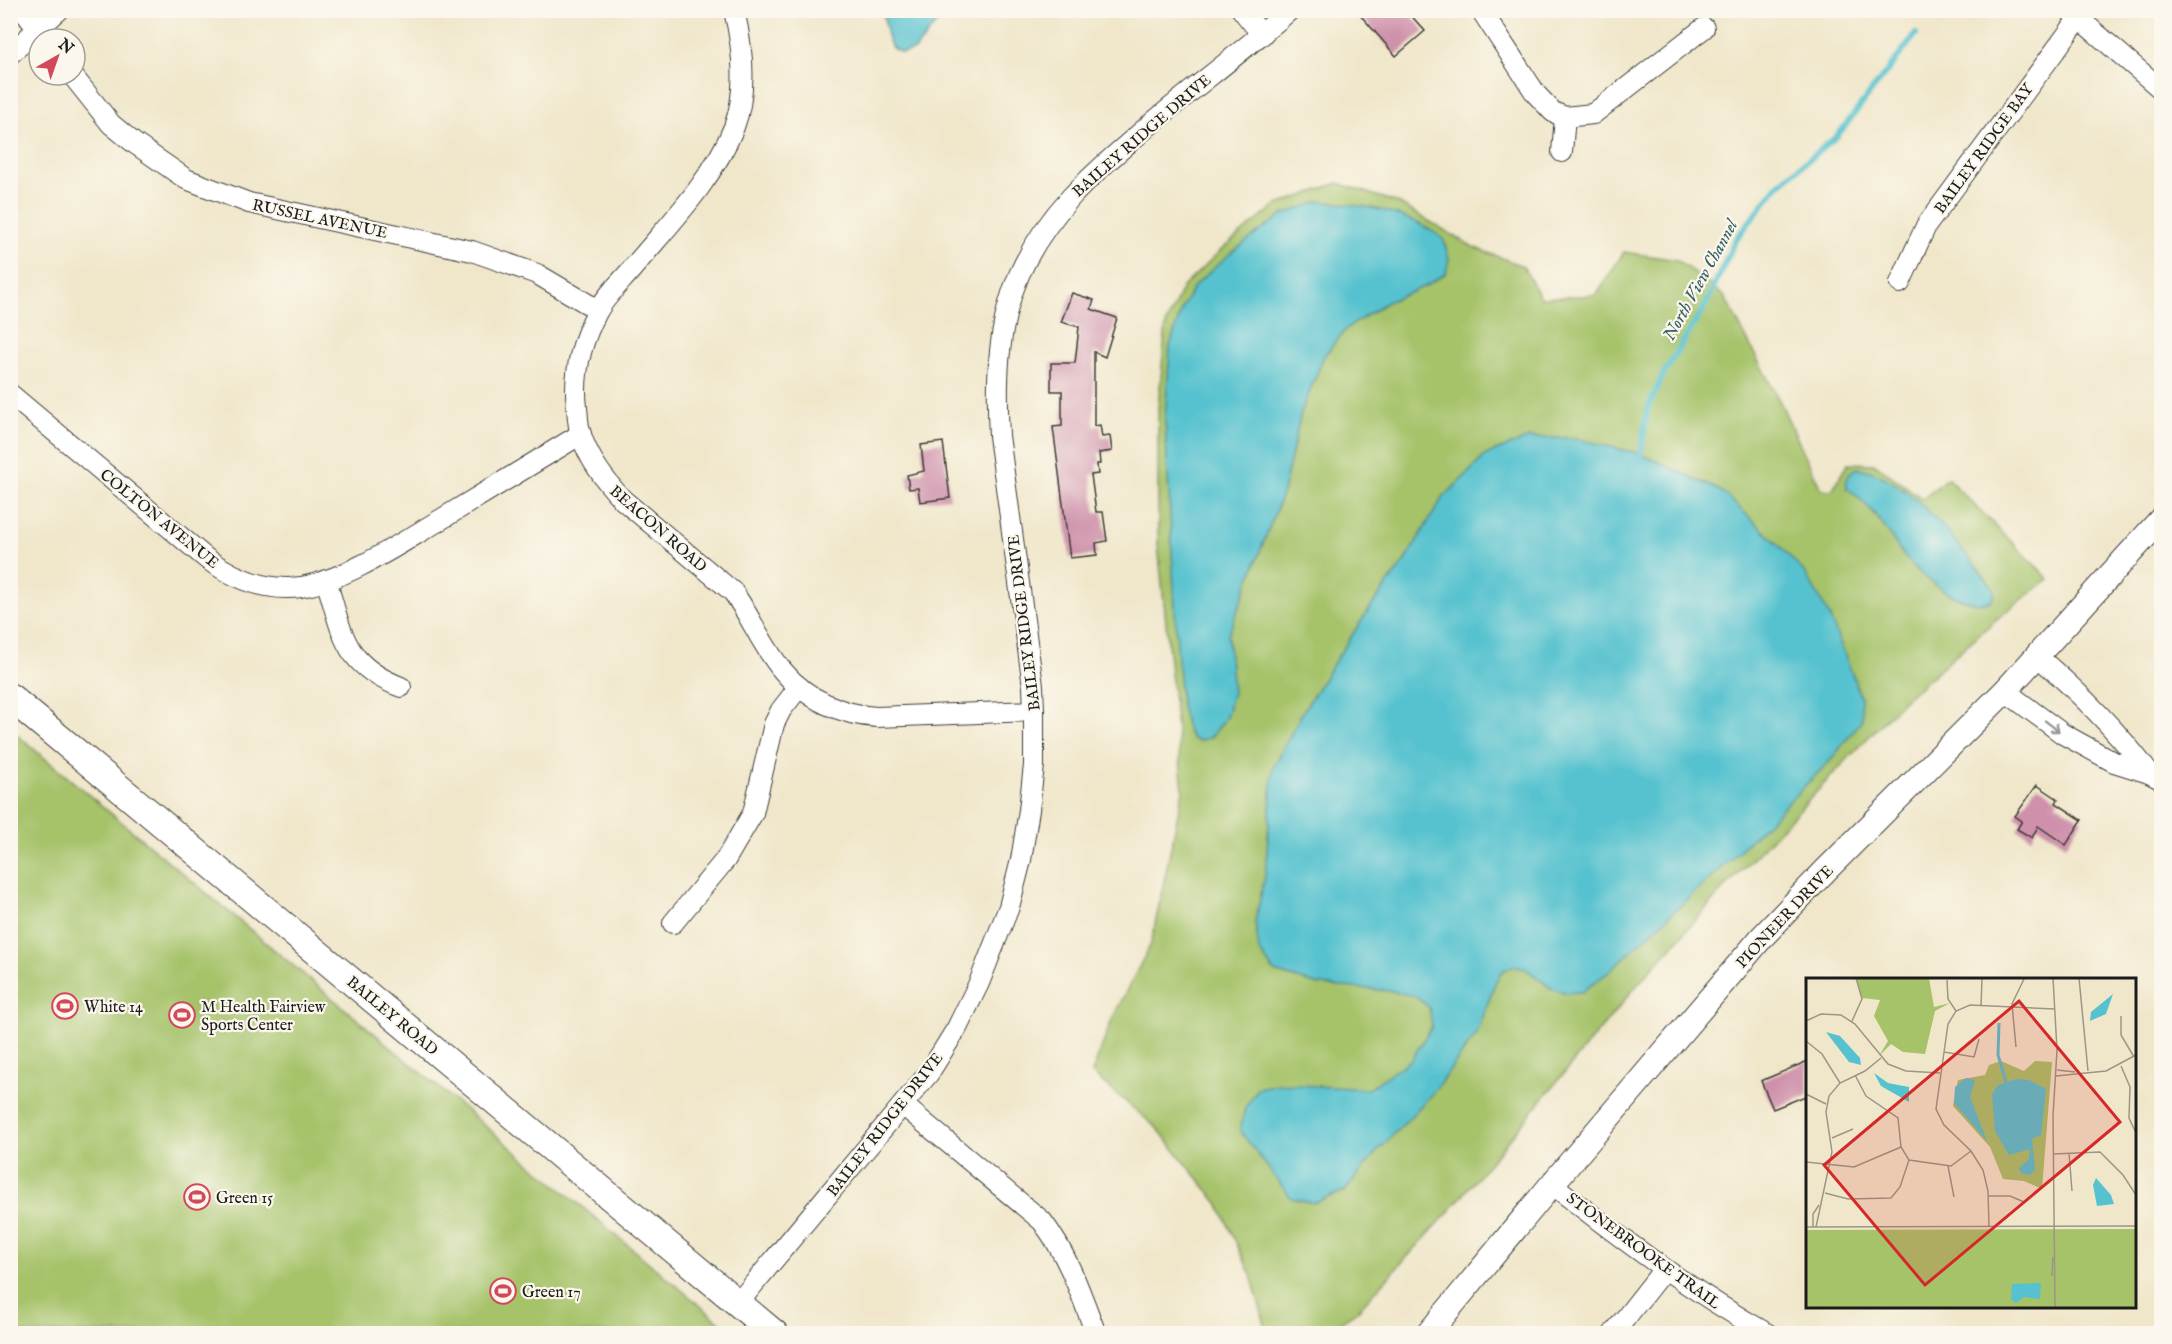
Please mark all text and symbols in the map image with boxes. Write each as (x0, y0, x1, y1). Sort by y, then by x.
north arrow (27, 27, 87, 87)
text: N (53, 34, 77, 59)
street label: BAILEY RIDGE DRIVE (1069, 71, 1216, 202)
street label: BAILEY RIDGE BAY (1931, 79, 2039, 218)
street label: RUSSEL AVENUE (250, 196, 389, 244)
water label: North View Channel (1659, 215, 1745, 345)
street label: COLTON AVENUE (95, 465, 222, 574)
street label: BEACON ROAD (605, 482, 711, 577)
street label: BAILEY RIDGE DRIVE (1004, 534, 1046, 712)
one-way arrow (2043, 719, 2059, 732)
street label: PIONEER DRIVE (1733, 862, 1838, 973)
street label: BAILEY ROAD (342, 972, 442, 1061)
inset map (1806, 978, 2136, 1308)
sports icon: White 14 (50, 991, 80, 1021)
place label: White 14 (84, 998, 143, 1018)
place label: M Health Fairview Sports Center (201, 998, 326, 1036)
sports icon: M Health Fairview Sports Center (167, 1000, 197, 1030)
street label: BAILEY RIDGE DRIVE (823, 1049, 948, 1201)
sports icon: Green 15 (182, 1182, 212, 1212)
place label: Green 15 (216, 1189, 273, 1209)
street label: STONEBROOKE TRAIL (1562, 1189, 1724, 1315)
sports icon: Green 17 (488, 1276, 518, 1306)
place label: Green 17 (522, 1283, 581, 1303)

